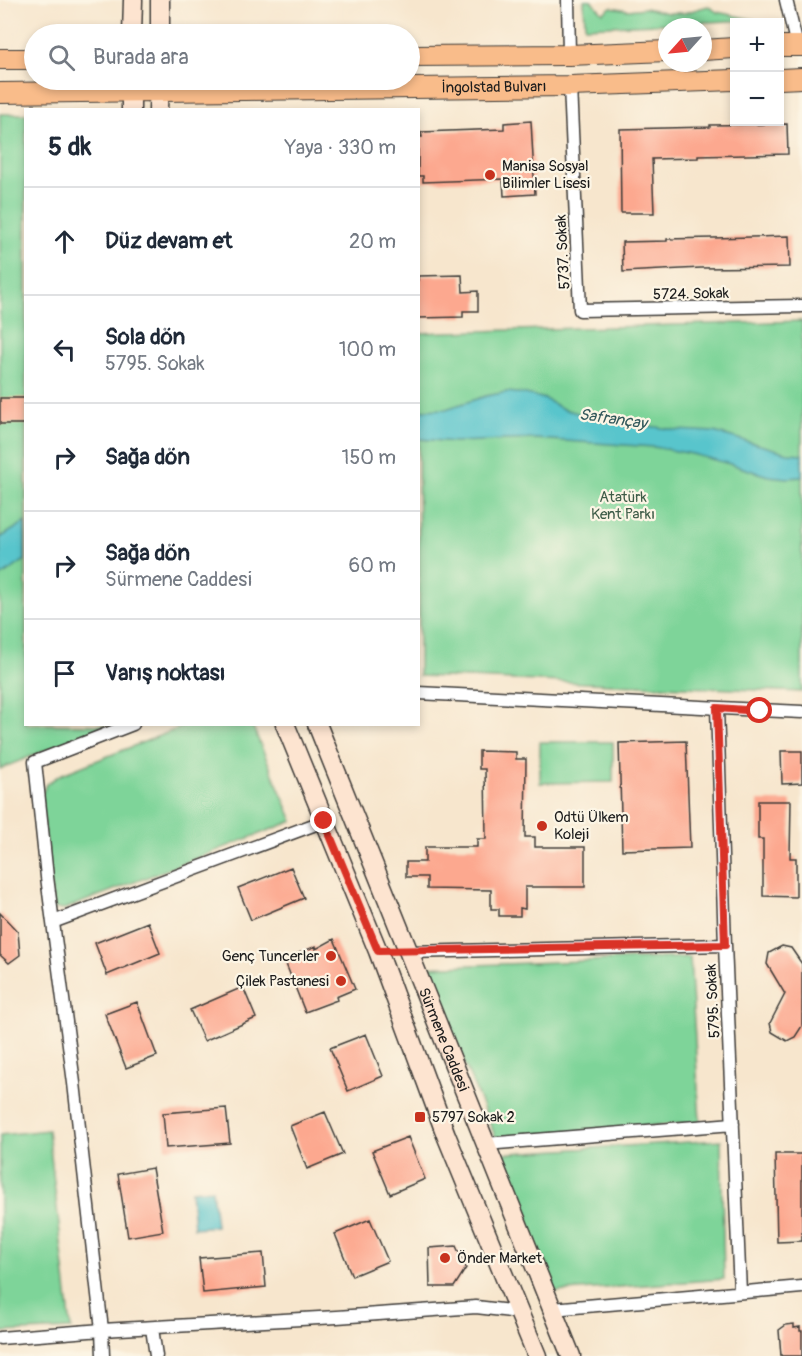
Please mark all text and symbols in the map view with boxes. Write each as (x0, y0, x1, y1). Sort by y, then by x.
north arrow (658, 18, 712, 72)
map controls (730, 18, 784, 126)
button: + (730, 18, 784, 72)
search box (24, 24, 420, 90)
icon: search (45, 41, 78, 74)
text: Burada ara (93, 43, 189, 71)
button: − (730, 72, 784, 126)
street label: İngolstad Bulvarı (441, 77, 547, 97)
text: 5 dk (48, 131, 91, 163)
text: Yaya · 330 m (285, 135, 396, 160)
place label: Manisa Sosyal Bilimler Lisesi (502, 157, 590, 193)
marker: Manisa Sosyal Bilimler Lisesi (483, 168, 497, 182)
street label: 5737. Sokak (552, 213, 574, 290)
icon: ahead (48, 225, 81, 258)
text: Düz devam et (105, 227, 232, 255)
text: 20 m (349, 229, 396, 254)
street label: 5724. Sokak (653, 284, 730, 304)
text: Sola dön (105, 323, 185, 351)
icon: left (48, 333, 81, 366)
text: 100 m (339, 337, 396, 362)
text: 5795. Sokak (105, 351, 205, 376)
water label: Safrançay (578, 404, 650, 434)
icon: right (48, 441, 81, 474)
text: Sağa dön (105, 443, 190, 471)
text: 150 m (342, 445, 396, 470)
park label: Atatürk Kent Parkı (591, 488, 655, 524)
text: Sağa dön (105, 539, 190, 567)
icon: right (48, 549, 81, 582)
text: 60 m (349, 553, 396, 578)
text: Sürmene Caddesi (105, 567, 252, 592)
icon: arrive (48, 657, 81, 690)
text: Varış noktası (105, 659, 226, 687)
route start (746, 697, 772, 723)
route end (310, 807, 336, 833)
place label: Odtü Ülkem Koleji (554, 808, 629, 844)
marker: Odtü Ülkem Koleji (535, 819, 549, 833)
place label: Genç Tuncerler (222, 947, 320, 966)
marker: Genç Tuncerler (324, 949, 338, 963)
street label: 5795. Sokak (702, 962, 724, 1039)
place label: Çilek Pastanesi (236, 972, 329, 991)
marker: Çilek Pastanesi (334, 974, 348, 988)
street label: Sürmene Caddesi (414, 985, 473, 1094)
place label: 5797 Sokak 2 (432, 1108, 515, 1127)
marker: 5797 Sokak 2 (413, 1110, 427, 1124)
place label: Önder Market (457, 1249, 543, 1268)
marker: Önder Market (438, 1251, 452, 1265)

